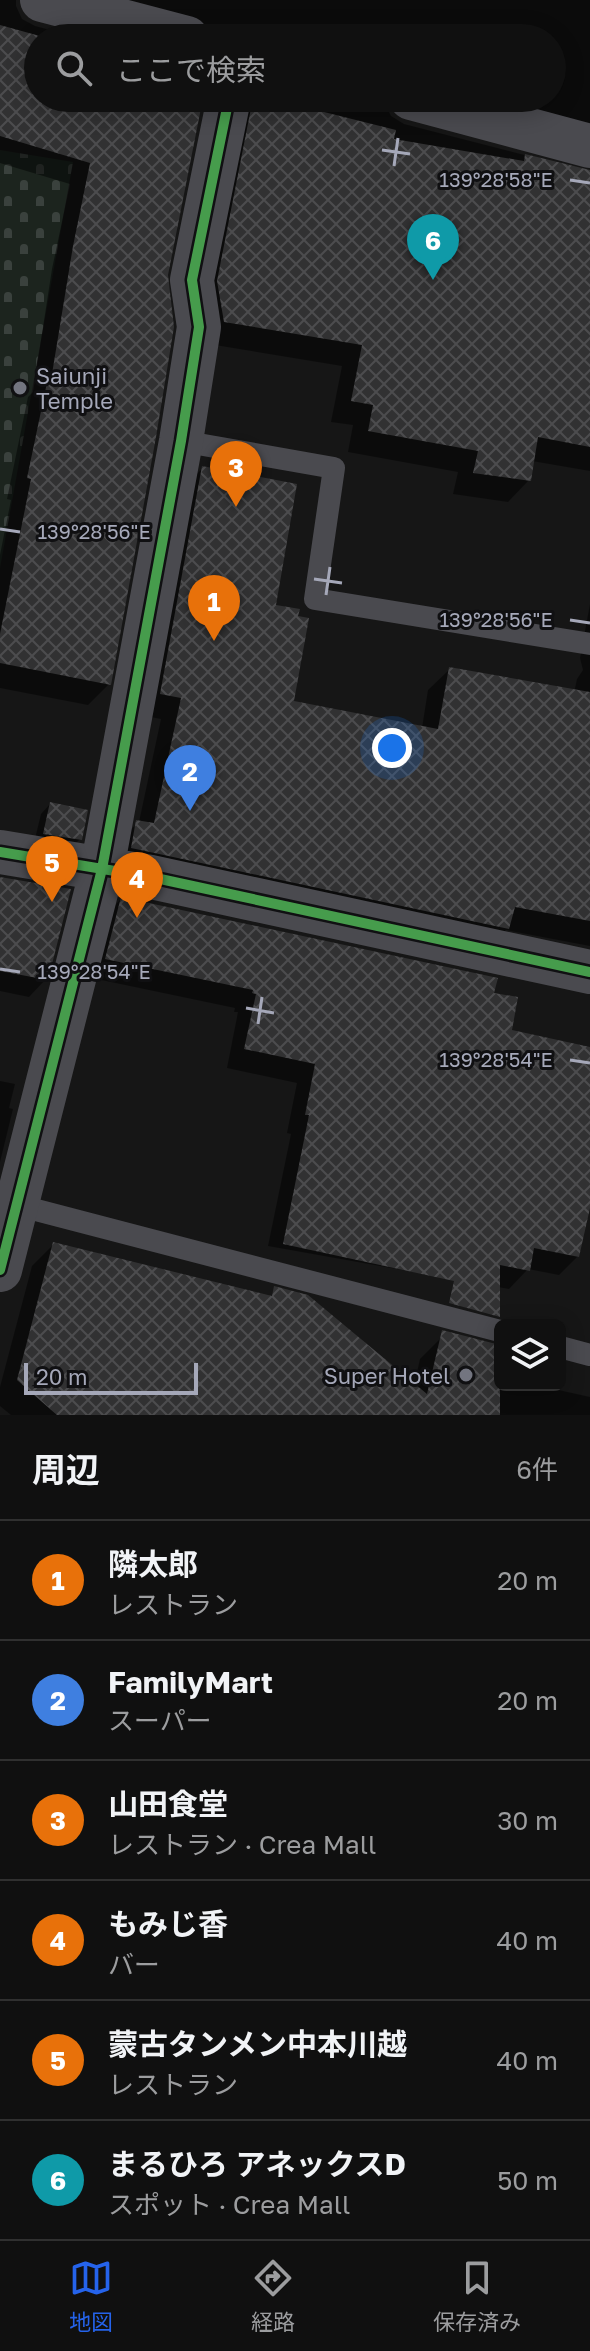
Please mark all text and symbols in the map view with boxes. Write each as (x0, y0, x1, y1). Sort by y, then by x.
search box (24, 24, 566, 112)
icon: search (52, 46, 96, 90)
text: ここで検索 (116, 52, 266, 88)
text: 139°28'58"E (439, 167, 553, 191)
pin: 6 (407, 214, 459, 280)
place label: Saiunji Temple (36, 362, 113, 414)
marker: Saiunji Temple (11, 379, 29, 397)
pin: 3 (210, 441, 262, 507)
text: 139°28'56"E (37, 519, 151, 543)
pin: 1 (188, 575, 240, 641)
text: 139°28'56"E (439, 607, 553, 631)
your location (372, 728, 412, 768)
pin: 2 (164, 745, 216, 811)
pin: 5 (26, 836, 78, 902)
pin: 4 (111, 852, 163, 918)
text: 139°28'54"E (37, 959, 151, 983)
text: 139°28'54"E (439, 1047, 553, 1071)
map controls (494, 1319, 566, 1391)
button: layers (494, 1319, 566, 1391)
scale bar (24, 1359, 198, 1395)
place label: Super Hotel (324, 1362, 450, 1389)
text: 20 m (36, 1363, 87, 1390)
marker: Super Hotel (457, 1366, 475, 1384)
text: 周辺 (32, 1449, 100, 1489)
text: 6件 (516, 1454, 558, 1485)
text: 隣太郎 (108, 1546, 198, 1582)
text: 1 (51, 1565, 65, 1596)
text: 20 m (497, 1565, 558, 1596)
text: レストラン (108, 1589, 238, 1620)
text: FamilyMart (108, 1664, 273, 1700)
text: 2 (50, 1685, 66, 1716)
text: 20 m (497, 1685, 558, 1716)
text: スーパー (108, 1705, 212, 1736)
text: 山田食堂 (108, 1786, 228, 1822)
text: 3 (50, 1805, 66, 1836)
text: 30 m (497, 1805, 558, 1836)
text: レストラン · Crea Mall (108, 1829, 376, 1860)
text: もみじ香 (108, 1906, 228, 1942)
text: 4 (50, 1925, 66, 1956)
text: 40 m (497, 1925, 558, 1956)
text: バー (108, 1949, 160, 1980)
text: 蒙古タンメン中本川越 (108, 2026, 407, 2062)
text: 5 (50, 2045, 66, 2076)
text: 40 m (497, 2045, 558, 2076)
text: レストラン (108, 2069, 238, 2100)
text: まるひろ アネックスD (108, 2146, 406, 2182)
text: 6 (50, 2165, 66, 2196)
text: 50 m (497, 2165, 558, 2196)
text: スポット · Crea Mall (108, 2189, 350, 2220)
tab: 地図 (69, 2256, 113, 2336)
tab: 経路 (251, 2256, 295, 2336)
tab: 保存済み (433, 2256, 521, 2336)

